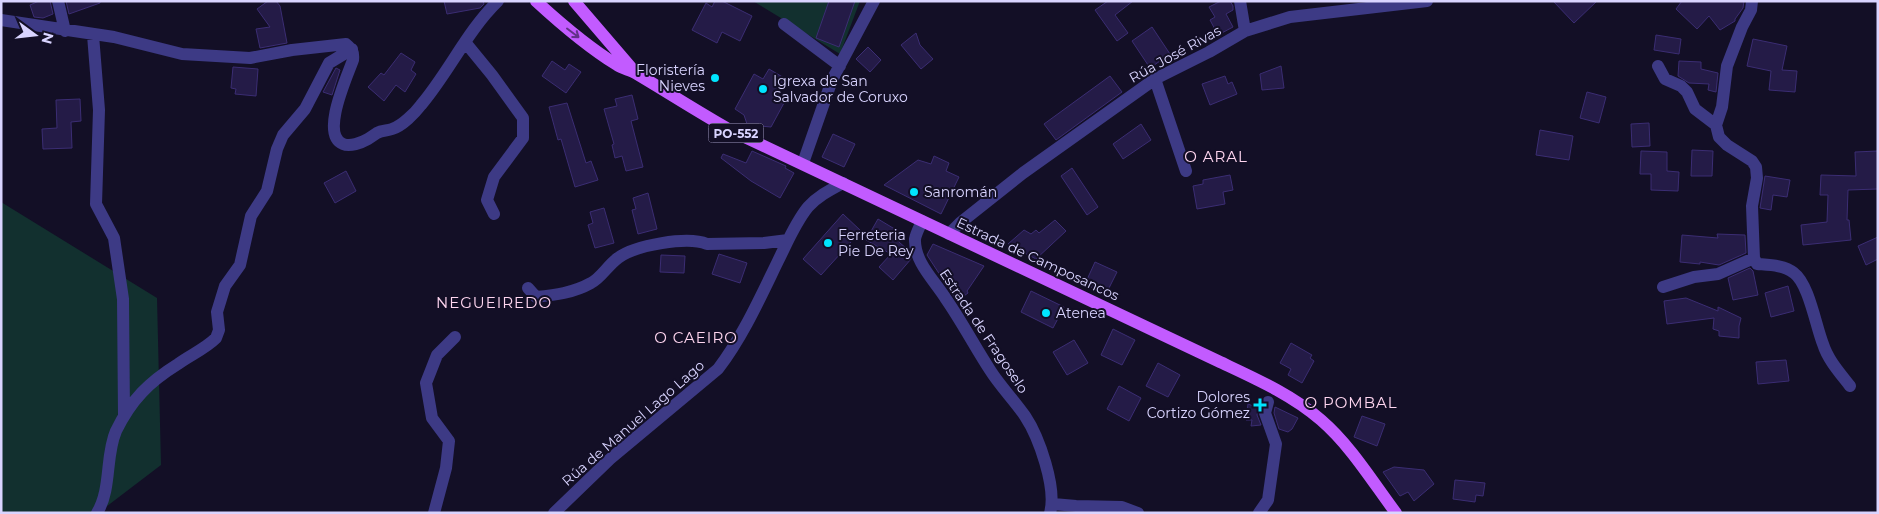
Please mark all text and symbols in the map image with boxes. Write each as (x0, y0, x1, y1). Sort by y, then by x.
north arrow (10, 10, 60, 60)
street label: Rúa José Rivas (1126, 21, 1224, 87)
one-way arrow (566, 28, 580, 38)
text: N (37, 31, 58, 46)
place label: Floristería Nieves (636, 61, 705, 95)
marker: Floristería Nieves (709, 72, 721, 84)
place label: Igrexa de San Salvador de Coruxo (773, 72, 908, 106)
marker: Igrexa de San Salvador de Coruxo (757, 83, 769, 95)
road number: PO-552 (708, 124, 764, 142)
district label: O ARAL (1184, 147, 1248, 166)
place label: Sanromán (924, 183, 997, 201)
marker: Sanromán (908, 186, 920, 198)
street label: Estrada de Camposancos (954, 213, 1122, 305)
place label: Ferreteria Pie De Rey (838, 226, 914, 260)
marker: Ferreteria Pie De Rey (822, 237, 834, 249)
street label: Estrada de Fragoselo (936, 265, 1033, 397)
district label: NEGUEIREDO (436, 293, 552, 312)
place label: Atenea (1056, 304, 1106, 322)
marker: Atenea (1040, 307, 1052, 319)
district label: O CAEIRO (654, 328, 738, 347)
street label: Rúa de Manuel Lago Lago (558, 356, 708, 490)
place label: Dolores Cortizo Gómez (1147, 388, 1250, 422)
district label: O POMBAL (1304, 393, 1398, 412)
marker: Dolores Cortizo Gómez (1254, 399, 1266, 411)

